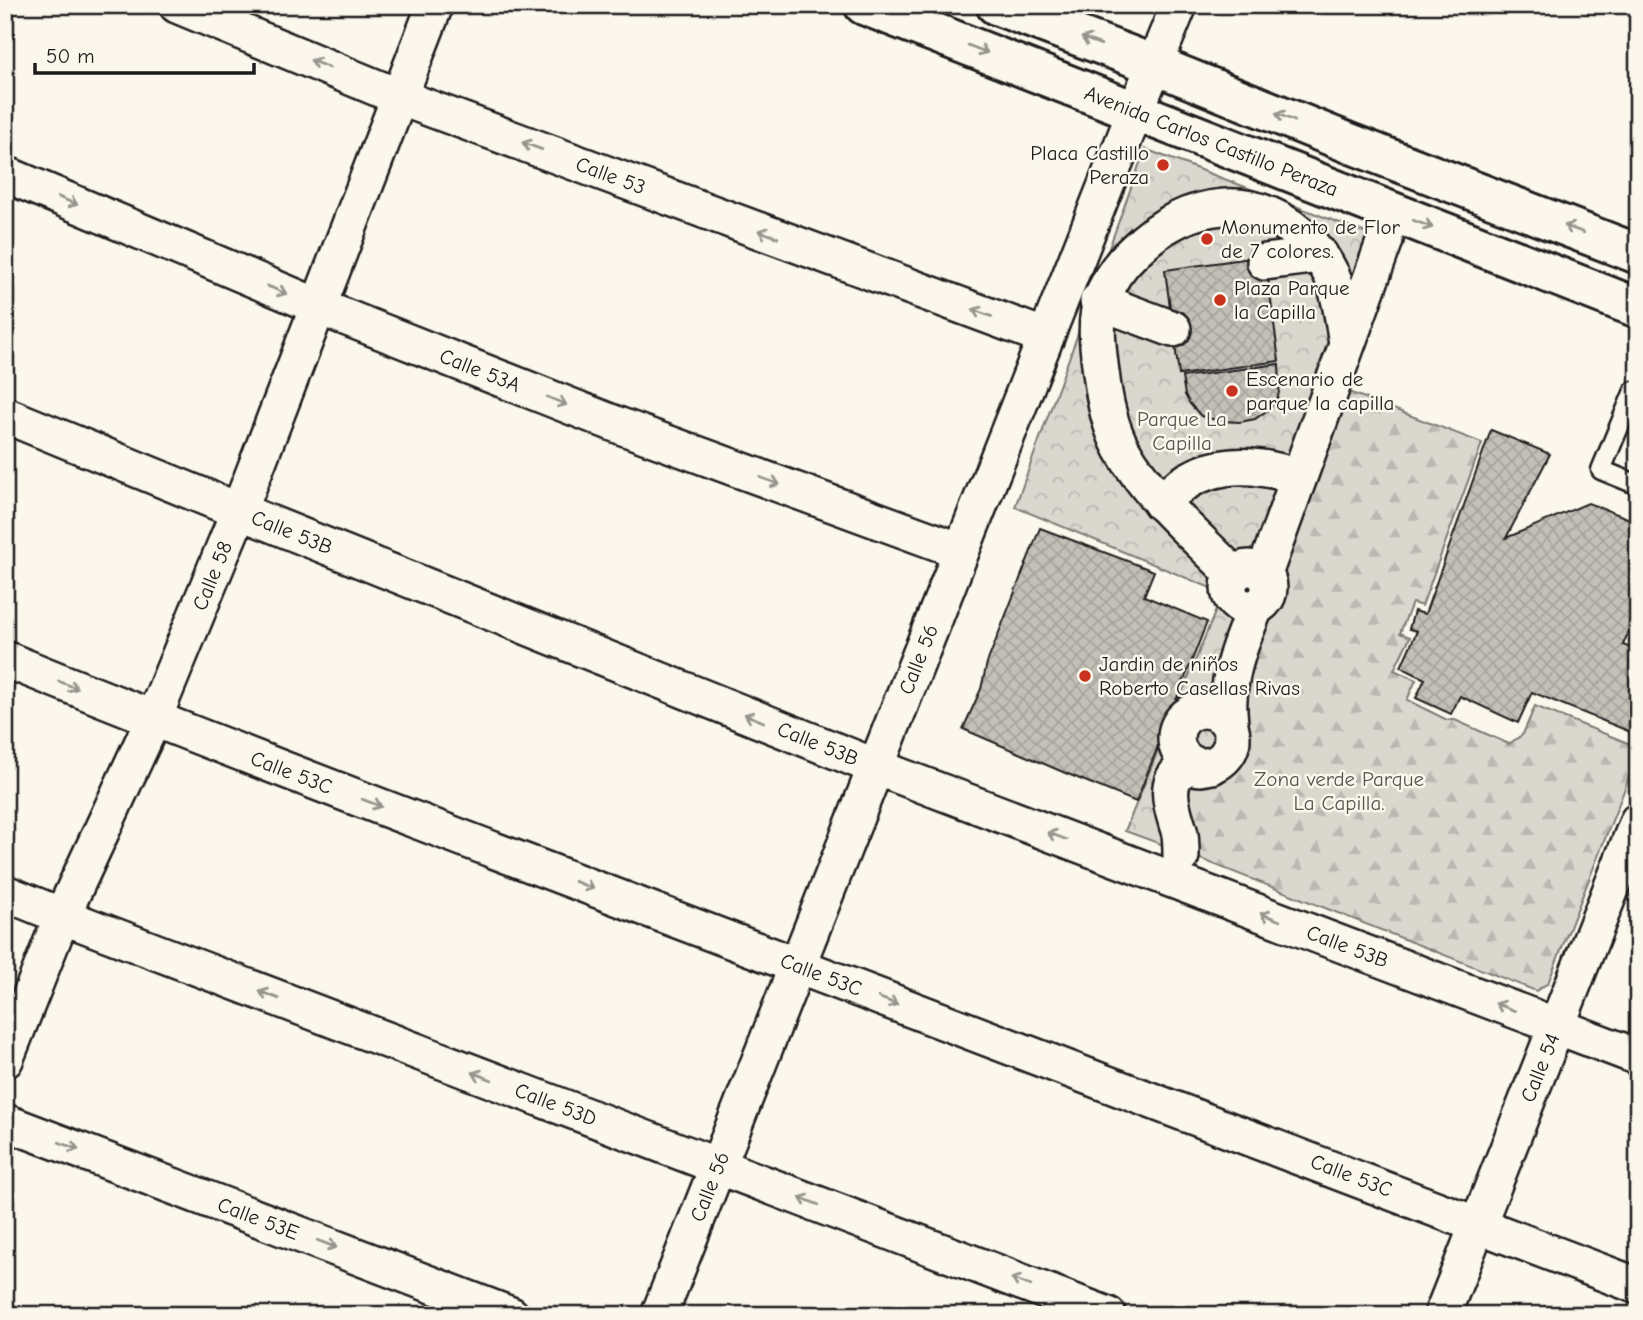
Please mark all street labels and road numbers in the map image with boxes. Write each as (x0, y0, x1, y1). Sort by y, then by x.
street label: Avenida Carlos Castillo Peraza (1081, 81, 1342, 201)
street label: Calle 53 (572, 152, 649, 199)
street label: Calle 53A (436, 344, 524, 397)
street label: Calle 53B (248, 505, 336, 559)
street label: Calle 58 (187, 538, 237, 614)
street label: Calle 56 (894, 621, 943, 698)
street label: Calle 53B (774, 717, 862, 771)
street label: Calle 53C (247, 746, 336, 799)
street label: Calle 53B (1303, 920, 1392, 973)
street label: Calle 53C (777, 948, 865, 1001)
street label: Calle 54 (1516, 1030, 1565, 1106)
street label: Calle 53D (511, 1078, 600, 1131)
street label: Calle 56 (685, 1148, 734, 1225)
street label: Calle 53C (1307, 1149, 1396, 1202)
street label: Calle 53E (214, 1192, 302, 1245)

